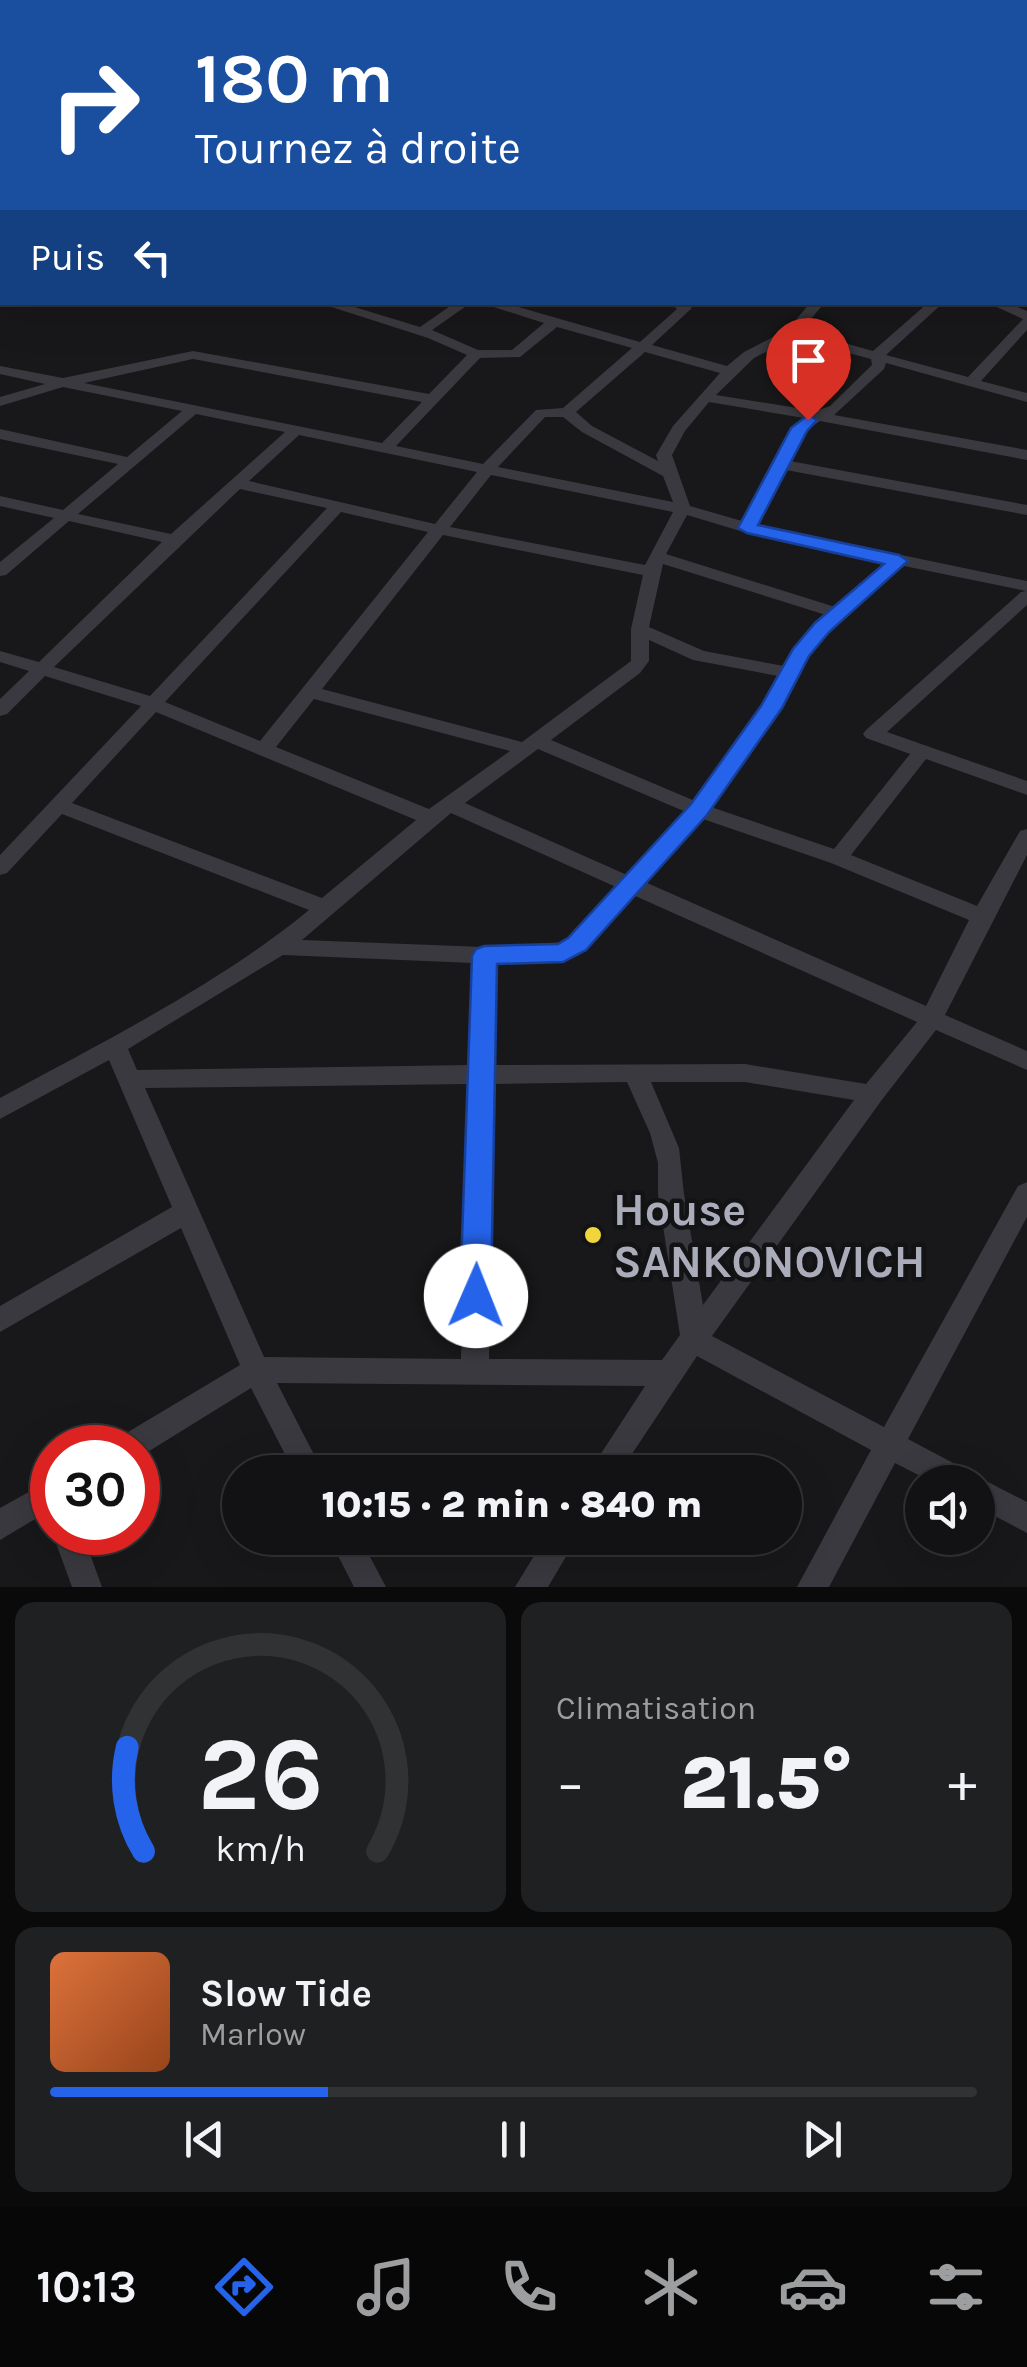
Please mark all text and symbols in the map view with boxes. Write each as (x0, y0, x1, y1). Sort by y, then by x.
text: 180 m (195, 38, 394, 120)
icon: right (30, 40, 160, 170)
text: Tournez à droite (195, 122, 521, 174)
icon: left (125, 230, 180, 285)
text: Puis (30, 235, 105, 280)
pin (766, 318, 851, 421)
icon: arrive (781, 333, 836, 388)
place label: House SANKONOVICH (613, 1184, 926, 1288)
marker: House SANKONOVICH (582, 1224, 604, 1246)
position arrow (424, 1244, 528, 1348)
speed limit sign: 30 (30, 1425, 160, 1555)
map controls (905, 1465, 995, 1555)
button: sound (905, 1465, 995, 1555)
text: 10:15 · 2 min · 840 m (322, 1482, 702, 1527)
text: Climatisation (556, 1690, 756, 1727)
text: 26 (197, 1714, 324, 1835)
text: 21.5° (680, 1739, 853, 1827)
text: − (556, 1751, 585, 1815)
text: + (948, 1751, 977, 1815)
text: km/h (215, 1828, 306, 1870)
text: Slow Tide (200, 1971, 372, 2016)
text: Marlow (200, 2016, 306, 2053)
icon: previous (177, 2112, 232, 2167)
icon: pause (486, 2112, 541, 2167)
icon: next (795, 2112, 850, 2167)
icon: directions (209, 2252, 279, 2322)
icon: music (351, 2252, 421, 2322)
icon: phone (494, 2252, 564, 2322)
icon: climate (636, 2252, 706, 2322)
icon: car (778, 2252, 848, 2322)
icon: filters (921, 2252, 991, 2322)
text: 10:13 (36, 2261, 137, 2313)

